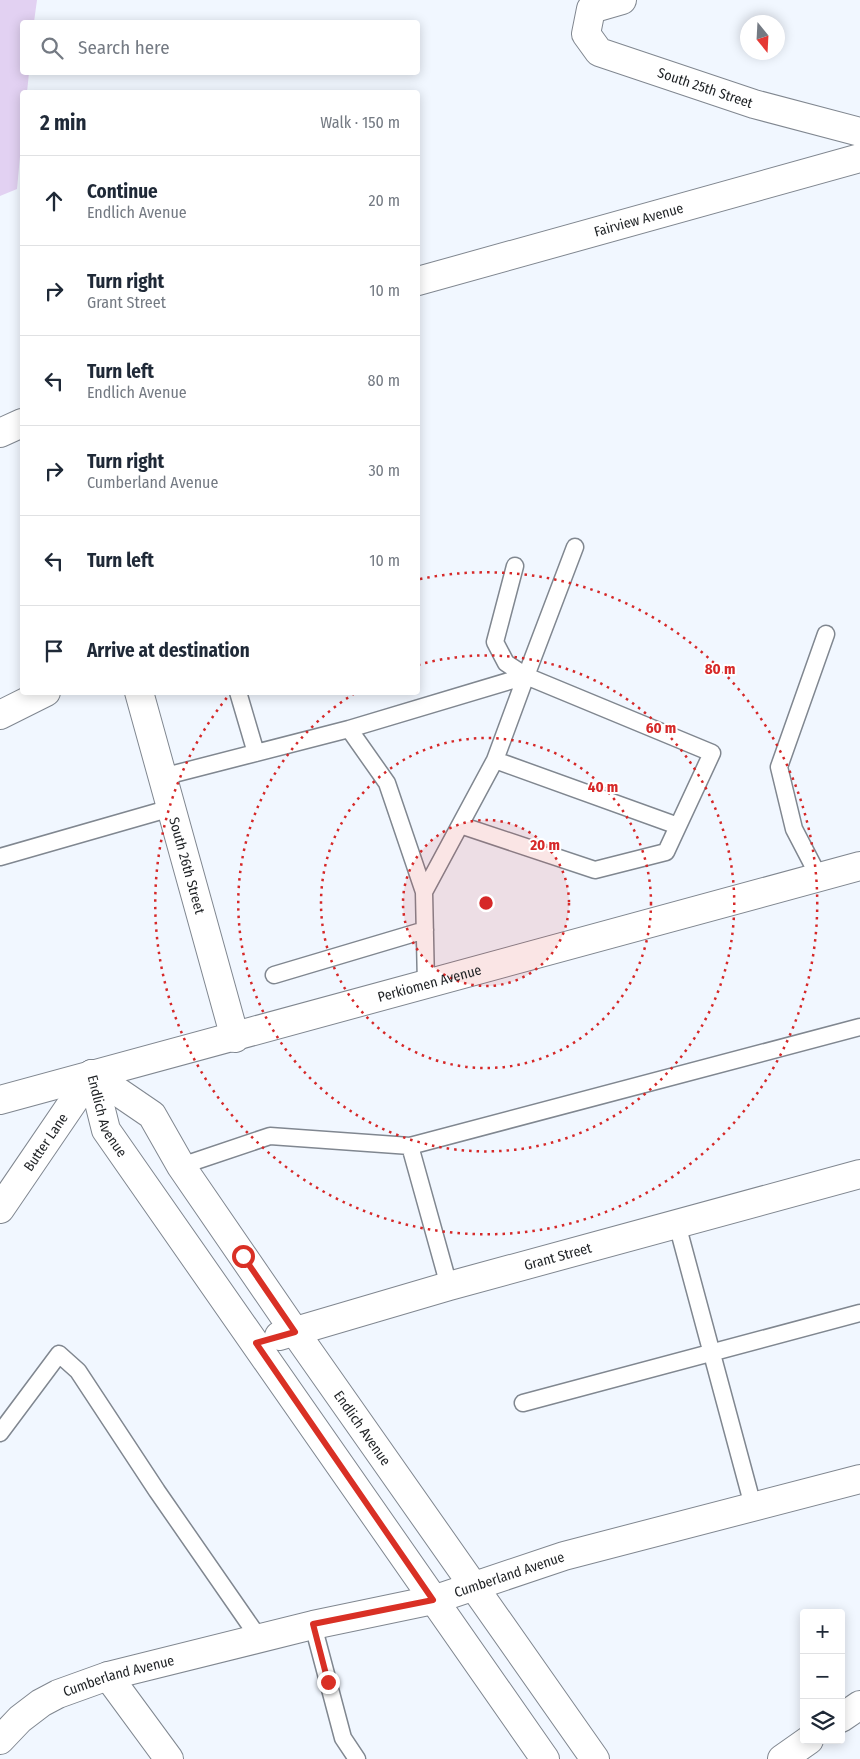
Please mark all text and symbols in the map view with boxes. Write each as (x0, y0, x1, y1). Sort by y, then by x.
north arrow (740, 15, 785, 60)
search box (20, 20, 420, 75)
icon: search (38, 34, 66, 62)
text: Search here (78, 36, 170, 59)
street label: South 25th Street (655, 64, 755, 112)
text: 2 min (40, 110, 87, 136)
text: Walk · 150 m (320, 113, 400, 132)
text: Continue (87, 180, 158, 203)
icon: ahead (40, 187, 68, 215)
text: 20 m (369, 191, 400, 210)
street label: Fairview Avenue (592, 199, 685, 240)
text: Endlich Avenue (87, 203, 187, 222)
text: Turn right (87, 270, 164, 293)
icon: right (40, 277, 68, 305)
text: 10 m (369, 281, 400, 300)
text: Grant Street (87, 293, 166, 312)
text: Turn left (87, 360, 154, 383)
icon: left (40, 367, 68, 395)
text: 80 m (368, 371, 400, 390)
text: Endlich Avenue (87, 383, 187, 402)
text: Turn right (87, 450, 164, 473)
icon: right (40, 457, 68, 485)
text: 30 m (368, 461, 400, 480)
text: Cumberland Avenue (87, 473, 218, 492)
icon: left (40, 547, 68, 575)
text: Turn left (87, 549, 154, 572)
text: 10 m (369, 551, 400, 570)
icon: arrive (40, 637, 68, 665)
text: Arrive at destination (87, 639, 250, 662)
text: 80 m (705, 660, 735, 678)
text: 60 m (646, 719, 676, 737)
text: 40 m (588, 778, 618, 796)
street label: South 26th Street (166, 815, 209, 916)
text: 20 m (529, 836, 560, 854)
centre of rings (477, 894, 495, 912)
street label: Perkiomen Avenue (376, 961, 483, 1005)
street label: Endlich Avenue (84, 1073, 131, 1160)
street label: Butter Lane (20, 1110, 71, 1174)
street label: Grant Street (522, 1239, 594, 1274)
route start (232, 1245, 255, 1268)
street label: Endlich Avenue (330, 1387, 395, 1469)
street label: Cumberland Avenue (452, 1548, 567, 1601)
map controls (800, 1609, 845, 1744)
button: + (800, 1609, 845, 1654)
street label: Cumberland Avenue (61, 1651, 176, 1700)
button: − (800, 1654, 845, 1699)
route end (317, 1671, 340, 1694)
button: layers (800, 1699, 845, 1744)

